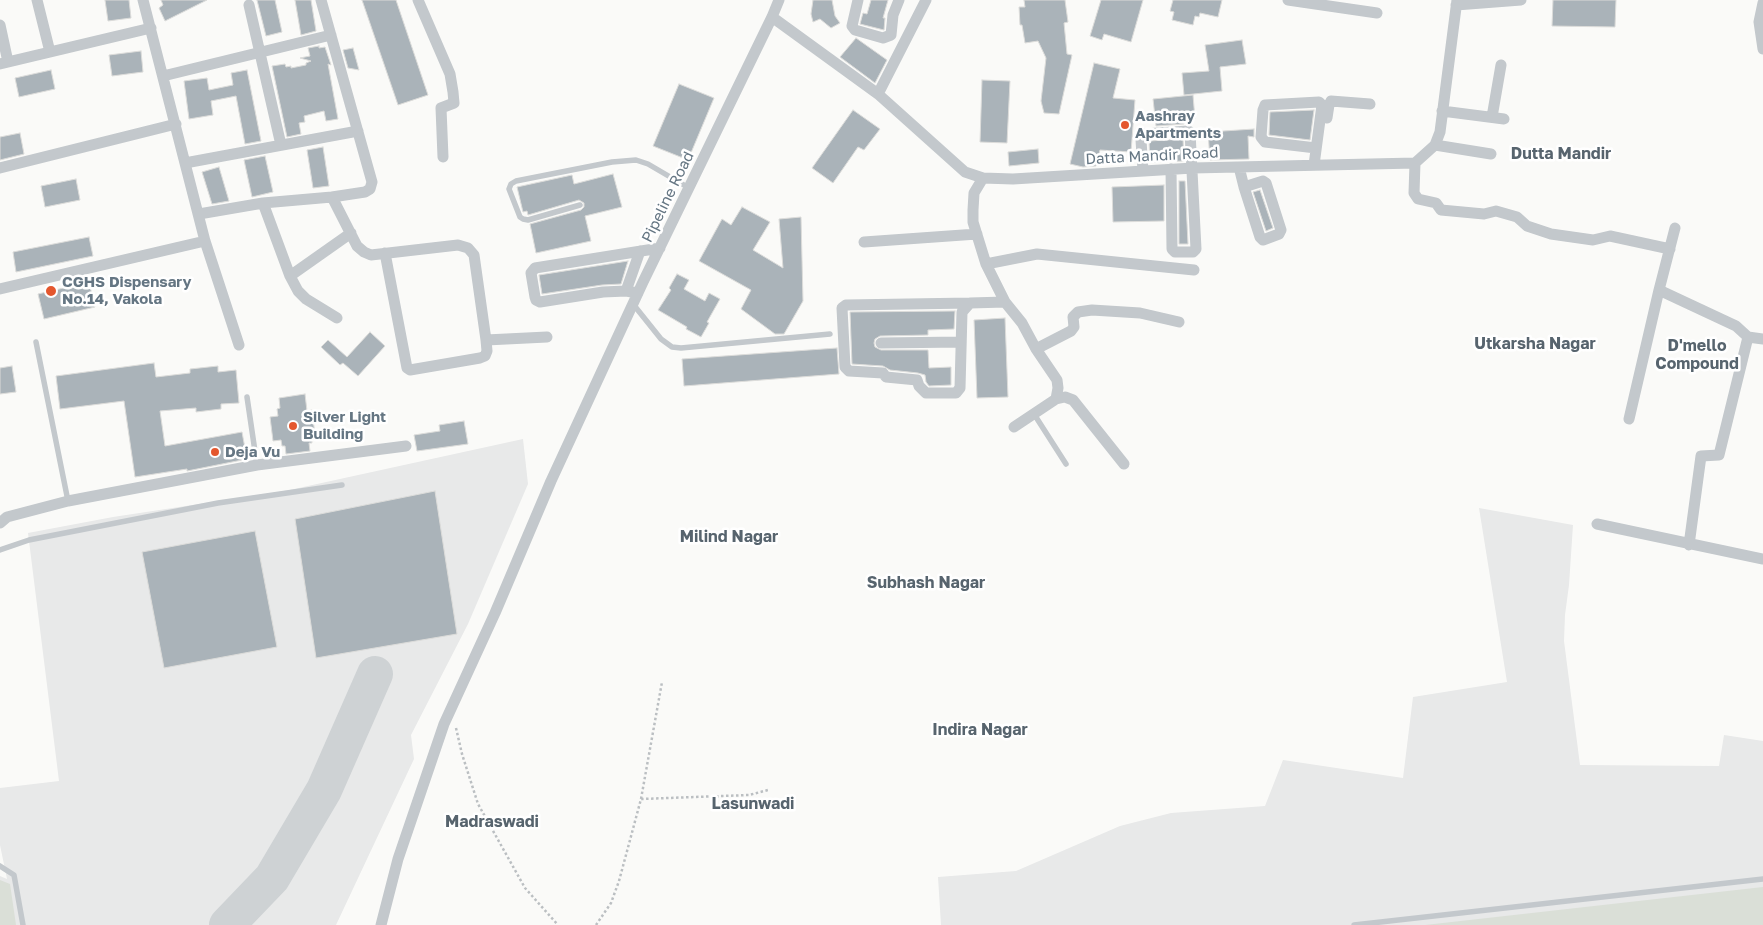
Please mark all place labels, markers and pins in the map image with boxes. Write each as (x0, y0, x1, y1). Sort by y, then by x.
place label: Aashray Apartments (1135, 107, 1221, 142)
marker: Aashray Apartments (1119, 119, 1131, 131)
place label: CGHS Dispensary No.14, Vakola (62, 273, 192, 308)
marker: CGHS Dispensary No.14, Vakola (44, 284, 58, 298)
place label: Silver Light Building (303, 408, 386, 443)
marker: Silver Light Building (287, 420, 299, 432)
place label: Deja Vu (225, 443, 280, 461)
marker: Deja Vu (209, 446, 221, 458)

